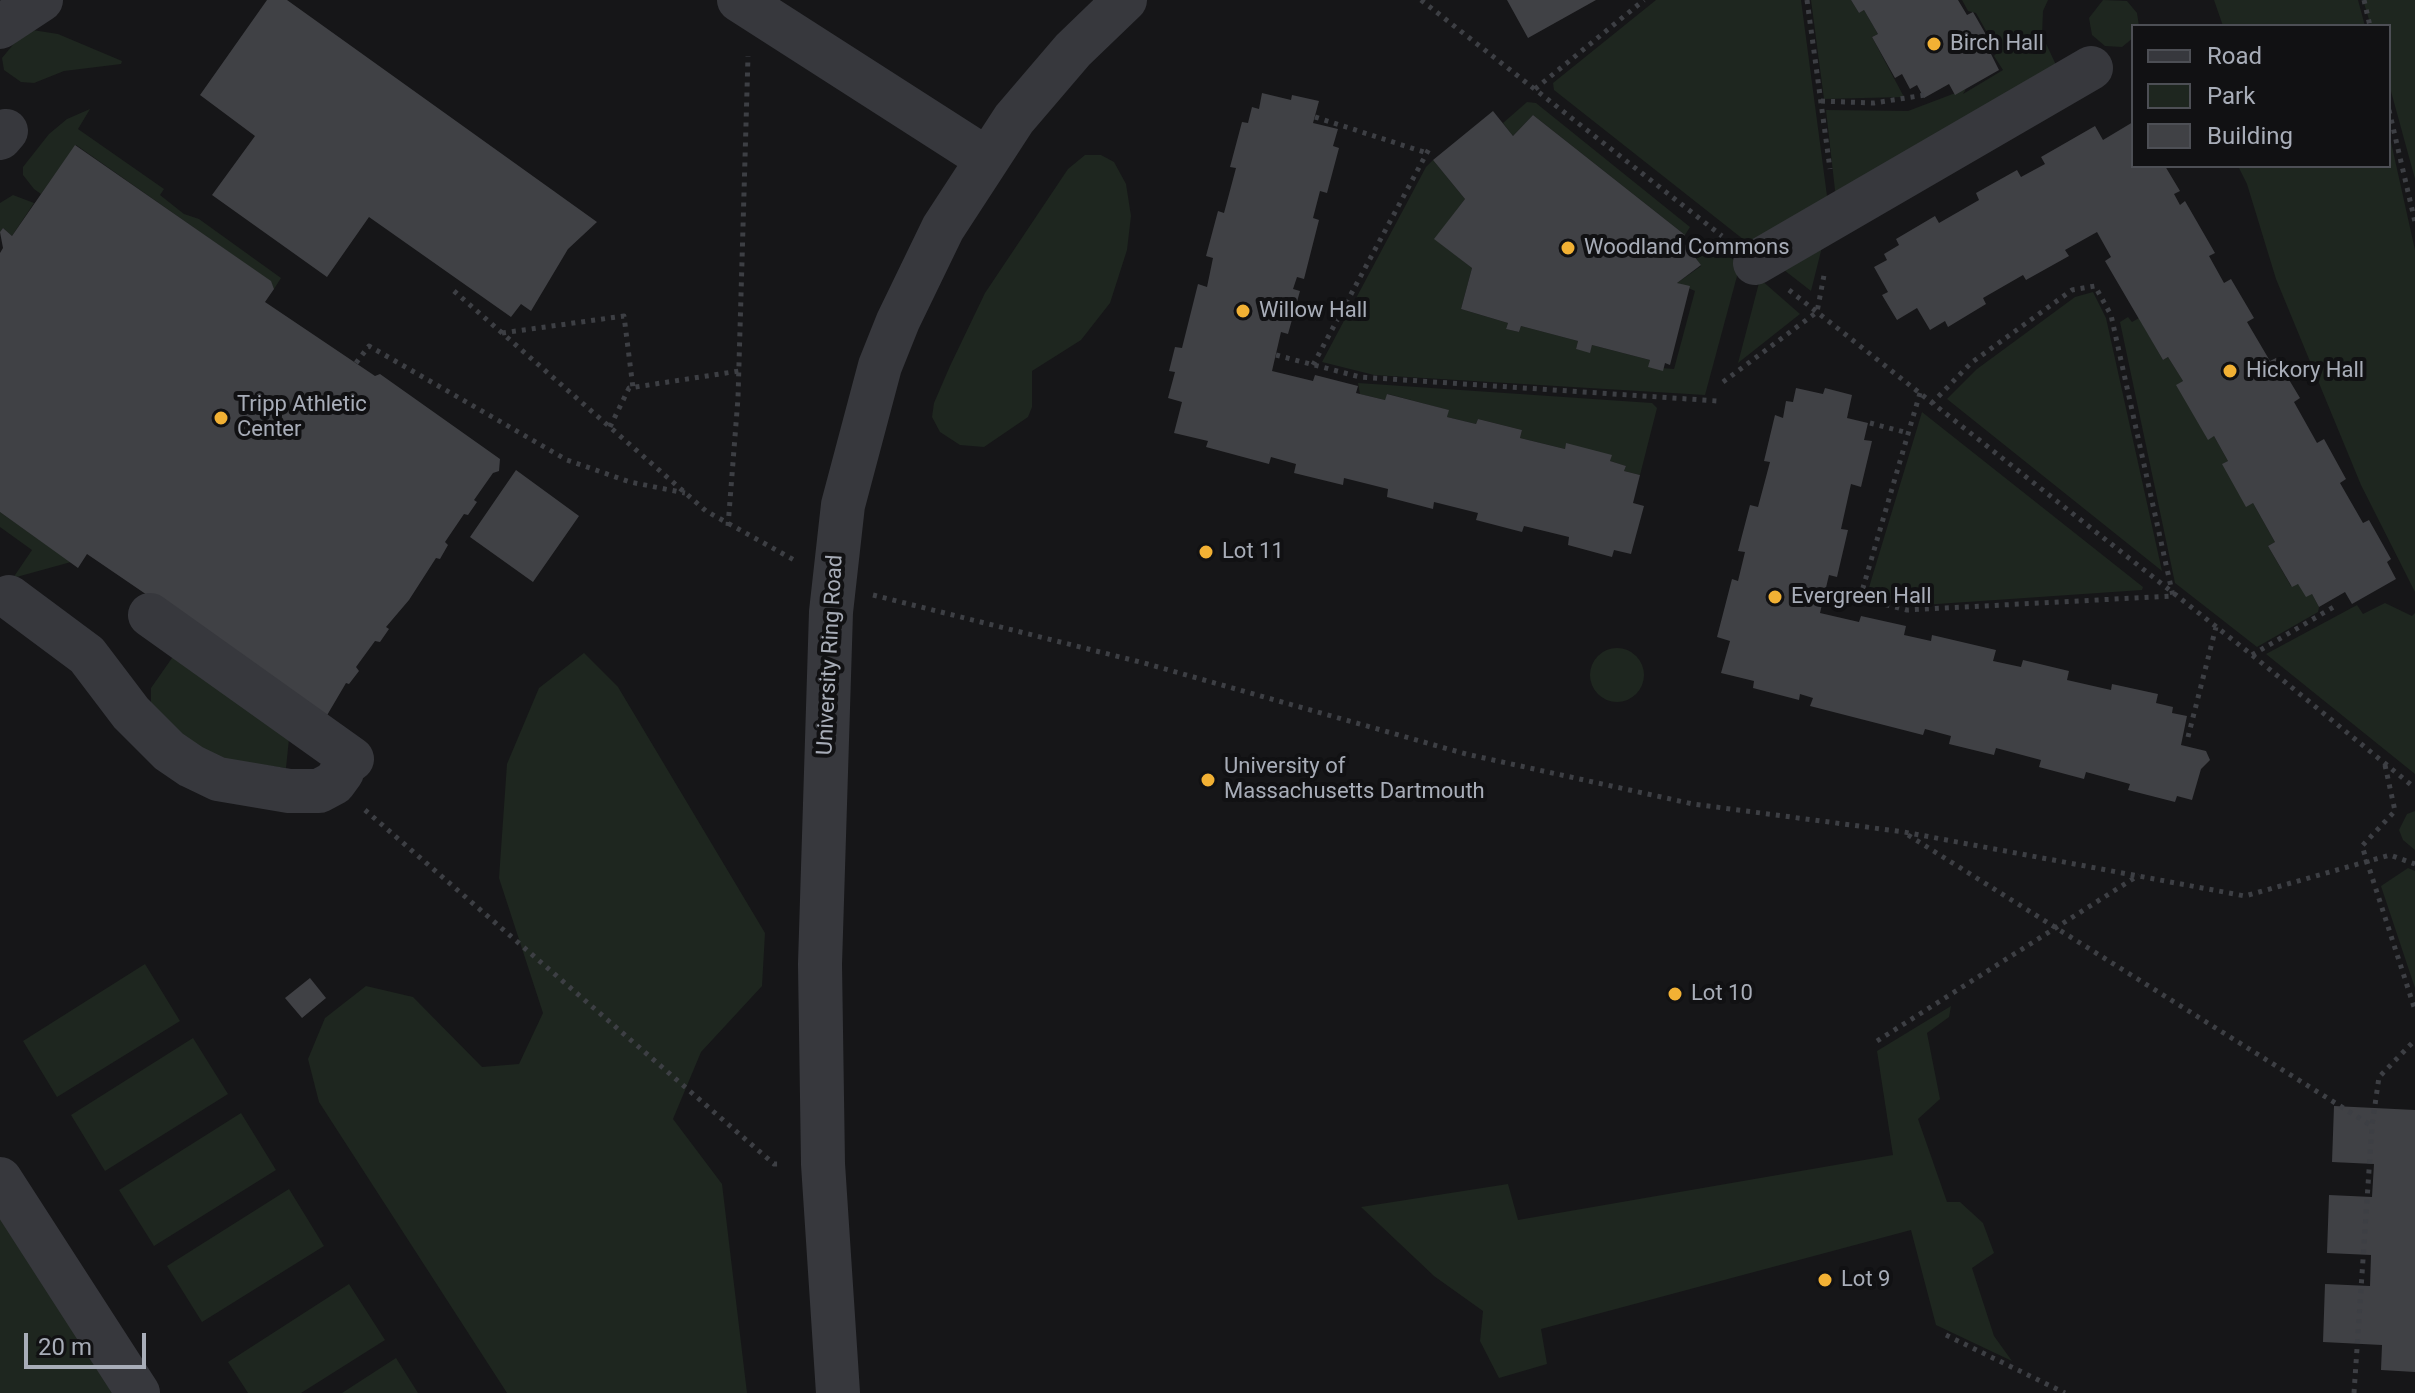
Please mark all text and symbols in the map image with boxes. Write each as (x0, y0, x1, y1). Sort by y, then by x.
legend (2131, 24, 2391, 168)
place label: Birch Hall (1950, 31, 2044, 57)
marker: Birch Hall (1925, 35, 1943, 53)
text: Road (2207, 42, 2262, 70)
text: Park (2207, 82, 2255, 110)
text: Building (2207, 122, 2293, 150)
place label: Woodland Commons (1584, 235, 1790, 261)
marker: Woodland Commons (1559, 239, 1577, 257)
place label: Willow Hall (1259, 298, 1367, 324)
marker: Willow Hall (1234, 302, 1252, 320)
place label: Hickory Hall (2246, 358, 2364, 384)
marker: Hickory Hall (2221, 362, 2239, 380)
place label: Tripp Athletic Center (237, 392, 367, 444)
marker: Tripp Athletic Center (212, 409, 230, 427)
place label: Lot 11 (1222, 539, 1284, 565)
marker: Lot 11 (1197, 543, 1215, 561)
street label: University Ring Road (813, 554, 849, 756)
place label: Evergreen Hall (1791, 584, 1932, 610)
marker: Evergreen Hall (1766, 588, 1784, 606)
place label: University of Massachusetts Dartmouth (1224, 754, 1485, 806)
marker: University of Massachusetts Dartmouth (1199, 771, 1217, 789)
place label: Lot 10 (1691, 981, 1753, 1007)
marker: Lot 10 (1666, 985, 1684, 1003)
place label: Lot 9 (1841, 1267, 1890, 1293)
marker: Lot 9 (1816, 1271, 1834, 1289)
scale bar (28, 1317, 150, 1367)
text: 20 m (38, 1333, 92, 1361)

